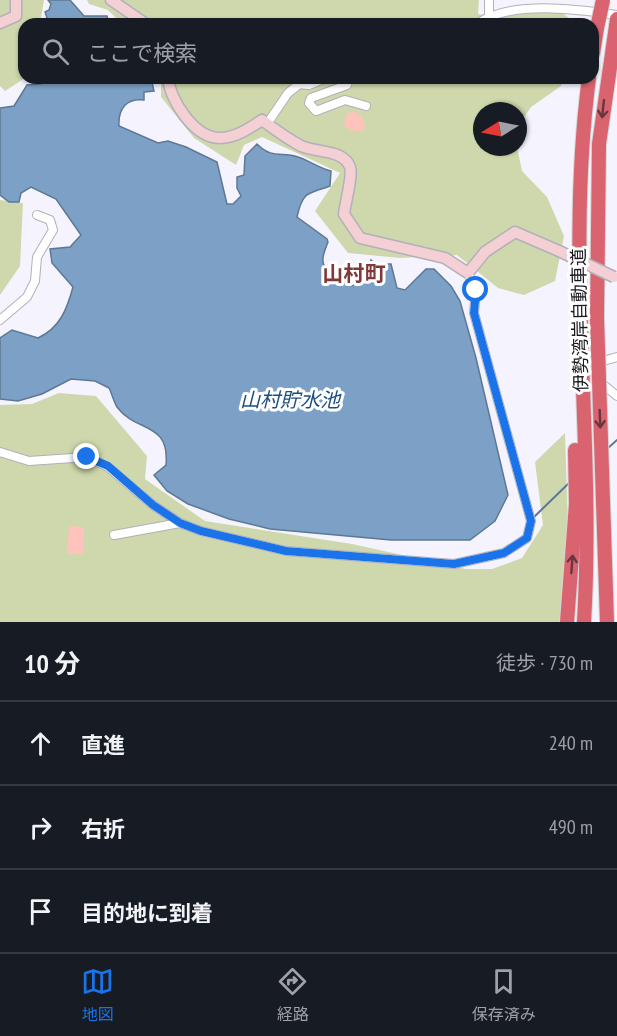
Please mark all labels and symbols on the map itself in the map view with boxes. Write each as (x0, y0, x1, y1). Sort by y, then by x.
one-way arrow (597, 98, 608, 118)
north arrow (473, 102, 527, 156)
street label: 伊勢湾岸自動車道 (567, 248, 592, 392)
district label: 山村町 (323, 260, 386, 287)
route start (462, 276, 488, 302)
water label: 山村貯水池 (240, 387, 342, 413)
one-way arrow (595, 408, 606, 428)
route end (73, 443, 99, 469)
one-way arrow (567, 554, 578, 574)

